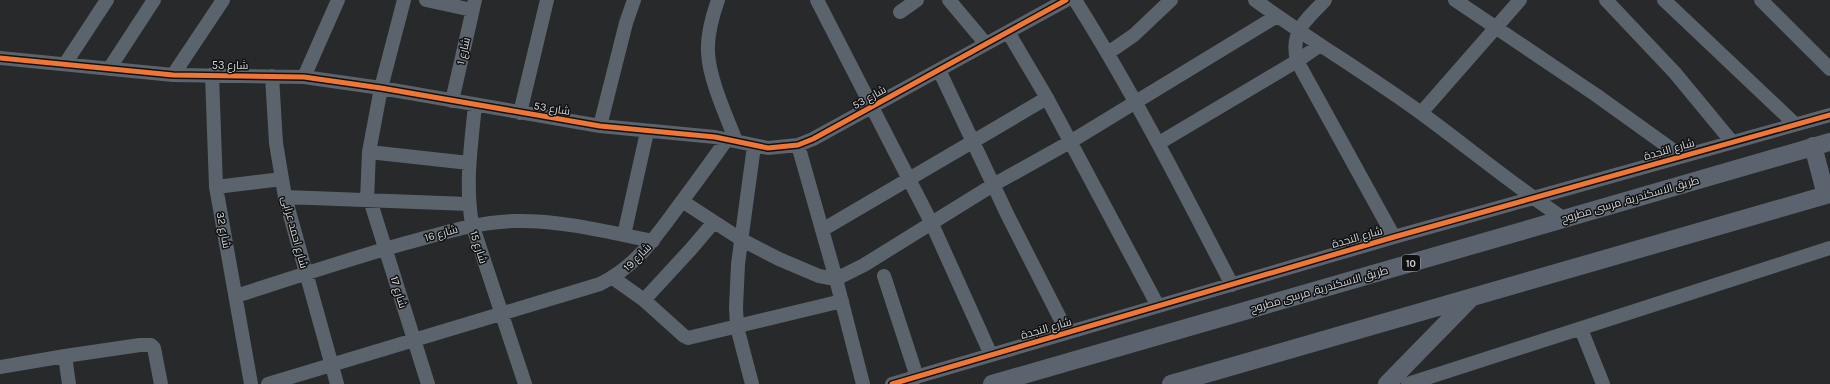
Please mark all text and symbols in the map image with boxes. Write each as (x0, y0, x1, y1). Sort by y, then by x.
street label: شارع 1 (454, 36, 474, 66)
street label: شارع 53 (212, 59, 248, 73)
street label: شارع 53 (850, 83, 889, 113)
street label: شارع 53 (533, 99, 571, 119)
street label: شارع النجدة (1642, 136, 1696, 164)
street label: طريق الاسكندرية, مرسى مطروح (1560, 174, 1701, 226)
street label: شارع احمد عرابى (278, 195, 310, 270)
street label: شارع 32 (213, 211, 233, 250)
street label: شارع 16 (423, 223, 459, 245)
street label: شارع النجدة (1330, 224, 1384, 252)
street label: شارع 15 (466, 229, 490, 266)
street label: شارع 19 (621, 241, 655, 275)
road number: 10 (1402, 255, 1420, 271)
street label: طريق الاسكندرية, مرسى مطروح (1249, 264, 1390, 316)
street label: شارع 17 (387, 275, 410, 310)
street label: شارع النجدة (1019, 315, 1073, 343)

